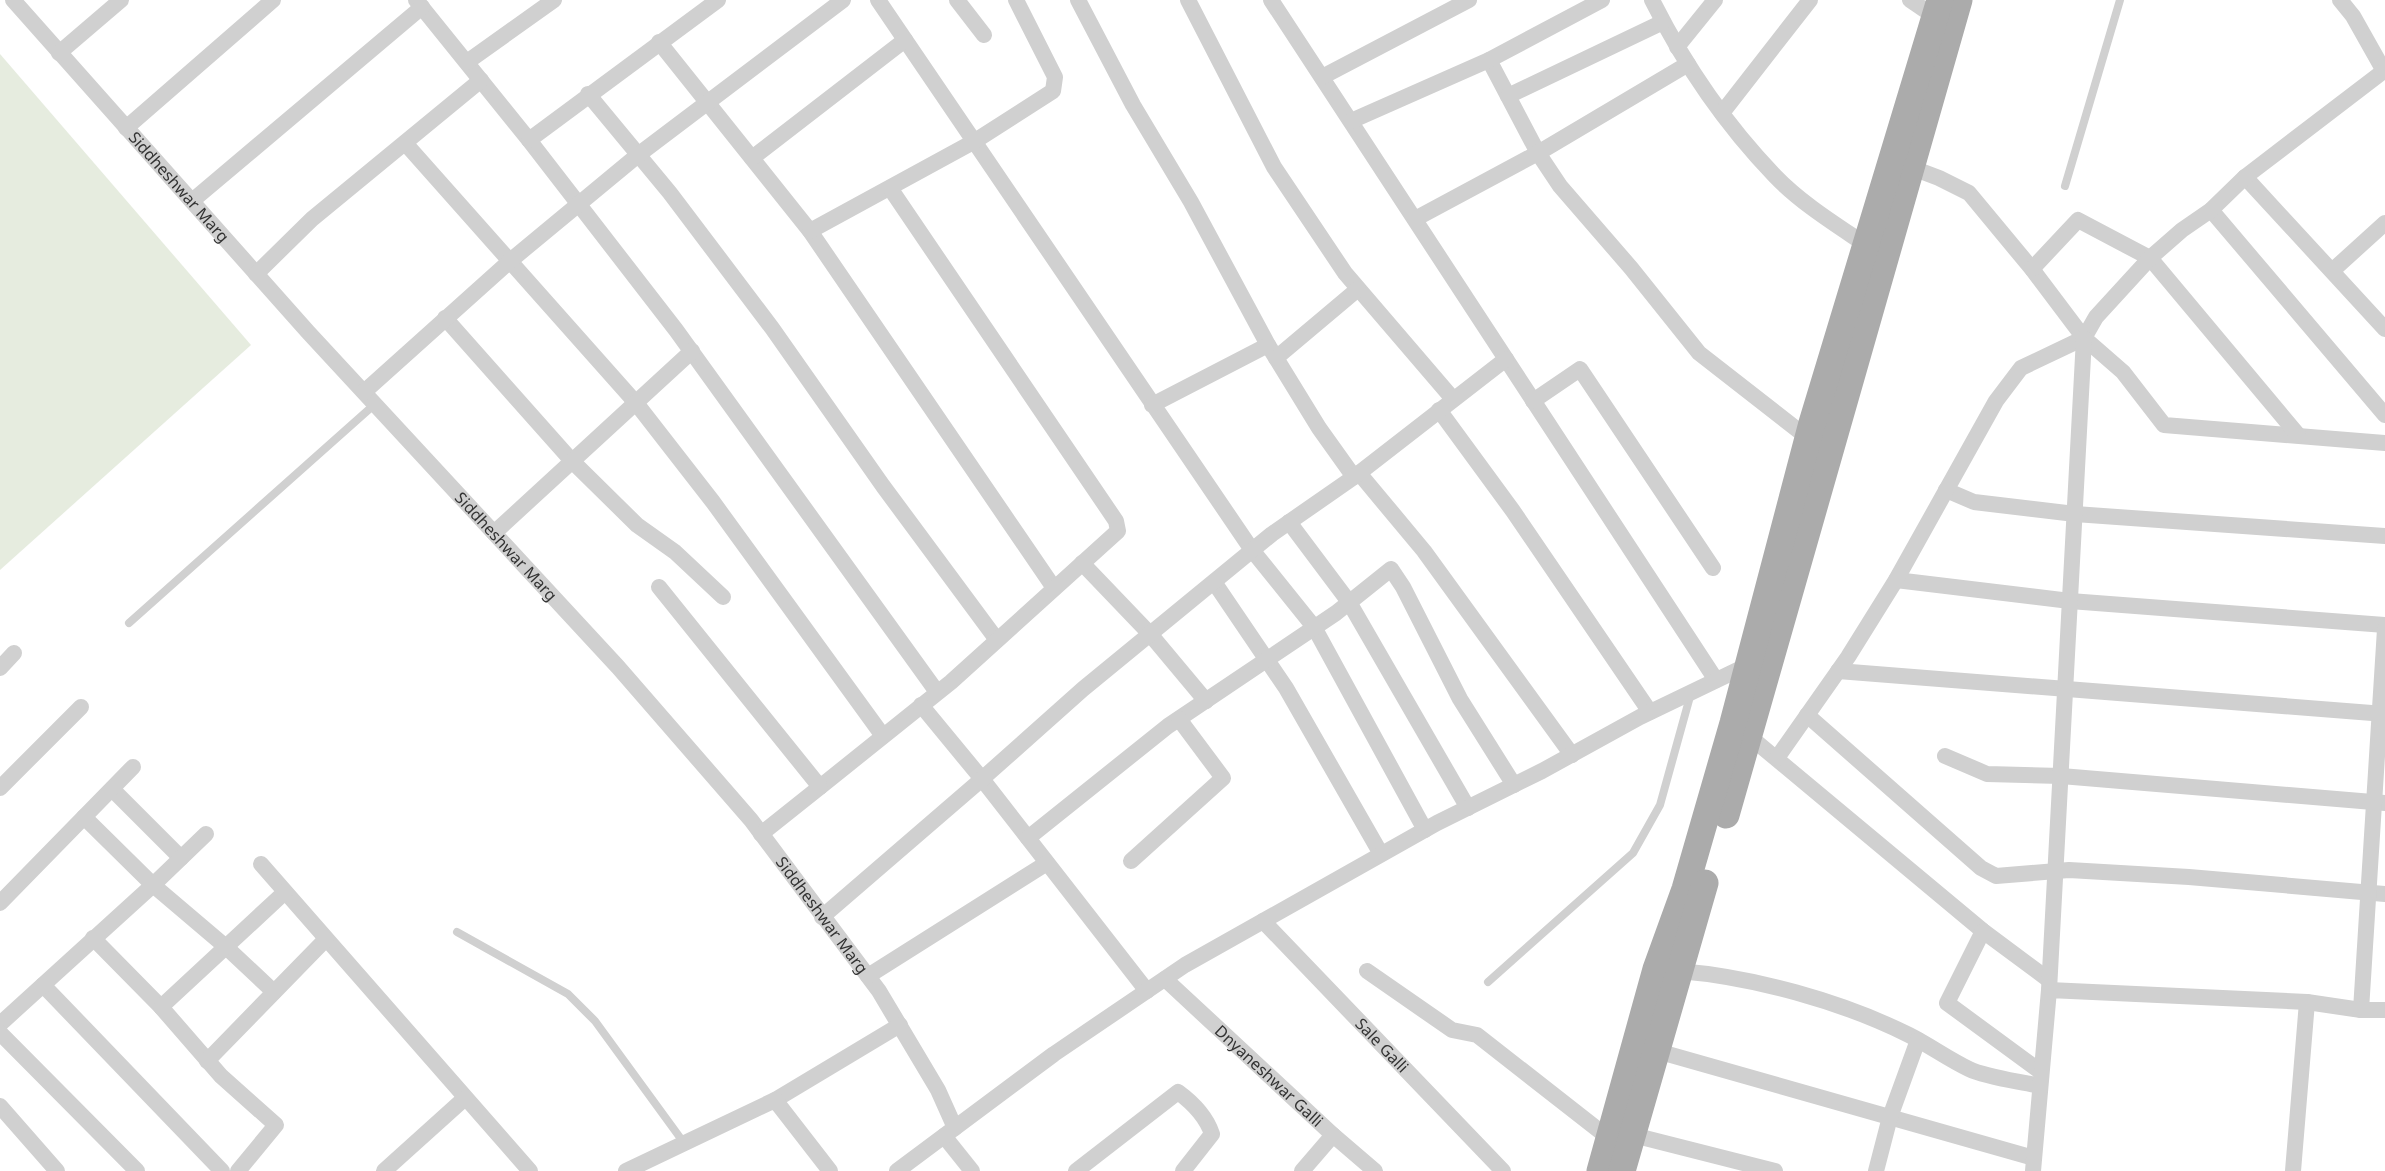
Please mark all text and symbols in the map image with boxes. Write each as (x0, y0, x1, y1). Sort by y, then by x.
street label: Siddheshwar Marg (124, 127, 234, 247)
street label: Siddheshwar Marg (450, 487, 562, 606)
street label: Siddheshwar Marg (771, 852, 873, 978)
street label: Sale Galli (1351, 1013, 1414, 1077)
street label: Dnyaneshwar Galli (1210, 1020, 1328, 1132)

